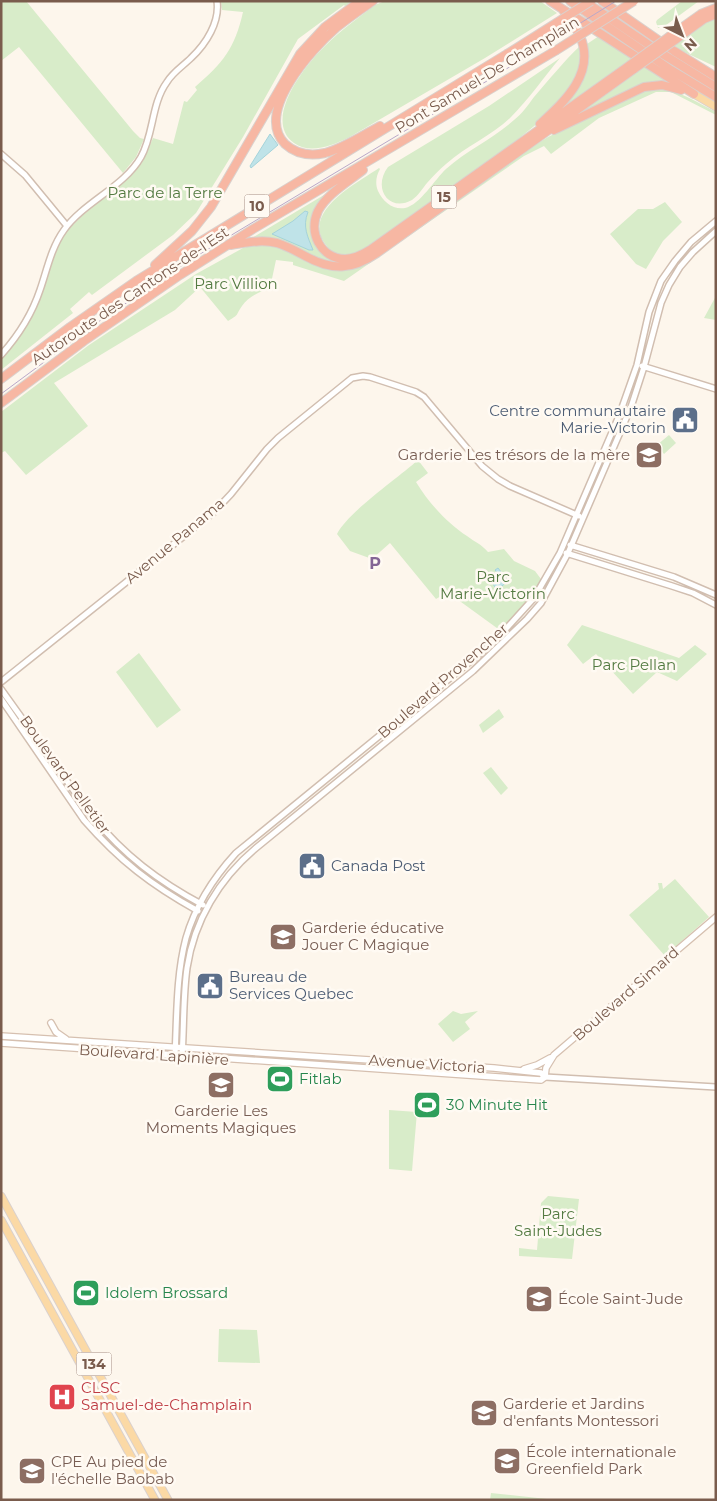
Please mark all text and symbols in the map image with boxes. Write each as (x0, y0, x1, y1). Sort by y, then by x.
north arrow (657, 10, 707, 60)
street label: Pont Samuel-De Champlain (391, 12, 582, 137)
text: N (680, 34, 701, 55)
park label: Parc de la Terre (107, 183, 223, 202)
road number: 15 (432, 186, 456, 208)
road number: 10 (244, 195, 270, 218)
street label: Autoroute des Cantons-de-l'Est (27, 222, 232, 369)
park label: Parc Villion (194, 274, 278, 293)
place label: Centre communautaire Marie-Victorin (489, 401, 666, 437)
public building icon: Centre communautaire Marie-Victorin (670, 405, 700, 435)
school or university icon: Garderie Les trésors de la mère (634, 440, 664, 470)
place label: Garderie Les trésors de la mère (398, 445, 630, 464)
street label: Avenue Panama (121, 494, 228, 588)
district label: P (369, 554, 381, 573)
park label: Parc Marie-Victorin (440, 567, 546, 603)
street label: Boulevard Provencher (374, 619, 512, 742)
park label: Parc Pellan (592, 655, 676, 674)
street label: Boulevard Pelletier (16, 712, 115, 838)
public building icon: Canada Post (297, 851, 327, 881)
place label: Canada Post (331, 856, 426, 875)
place label: Garderie éducative Jouer C Magique (301, 918, 444, 954)
school or university icon: Garderie éducative Jouer C Magique (268, 922, 298, 952)
street label: Boulevard Simard (569, 942, 683, 1045)
place label: Bureau de Services Quebec (229, 967, 354, 1003)
public building icon: Bureau de Services Quebec (195, 971, 225, 1001)
street label: Boulevard Lapinière (78, 1040, 230, 1069)
street label: Avenue Victoria (368, 1050, 486, 1077)
sports icon: Fitlab (265, 1064, 295, 1094)
place label: Fitlab (299, 1069, 342, 1088)
school or university icon: Garderie Les Moments Magiques (206, 1070, 236, 1100)
sports icon: 30 Minute Hit (412, 1090, 442, 1120)
place label: 30 Minute Hit (446, 1095, 548, 1114)
place label: Garderie Les Moments Magiques (146, 1101, 296, 1137)
park label: Parc Saint-Judes (514, 1204, 602, 1240)
sports icon: Idolem Brossard (71, 1278, 101, 1308)
place label: Idolem Brossard (105, 1283, 228, 1302)
school or university icon: École Saint-Jude (524, 1284, 554, 1314)
place label: École Saint-Jude (558, 1289, 683, 1308)
road number: 134 (76, 1352, 112, 1376)
place label: CLSC Samuel-de-Champlain (81, 1378, 252, 1414)
hospital icon: CLSC Samuel-de-Champlain (47, 1382, 77, 1412)
place label: Garderie et Jardins d'enfants Montessori (503, 1394, 659, 1430)
school or university icon: Garderie et Jardins d'enfants Montessori (469, 1398, 499, 1428)
place label: École internationale Greenfield Park (526, 1442, 676, 1478)
school or university icon: École internationale Greenfield Park (492, 1446, 522, 1476)
place label: CPE Au pied de l'échelle Baobab (51, 1452, 174, 1488)
school or university icon: CPE Au pied de l'échelle Baobab (17, 1456, 47, 1486)

